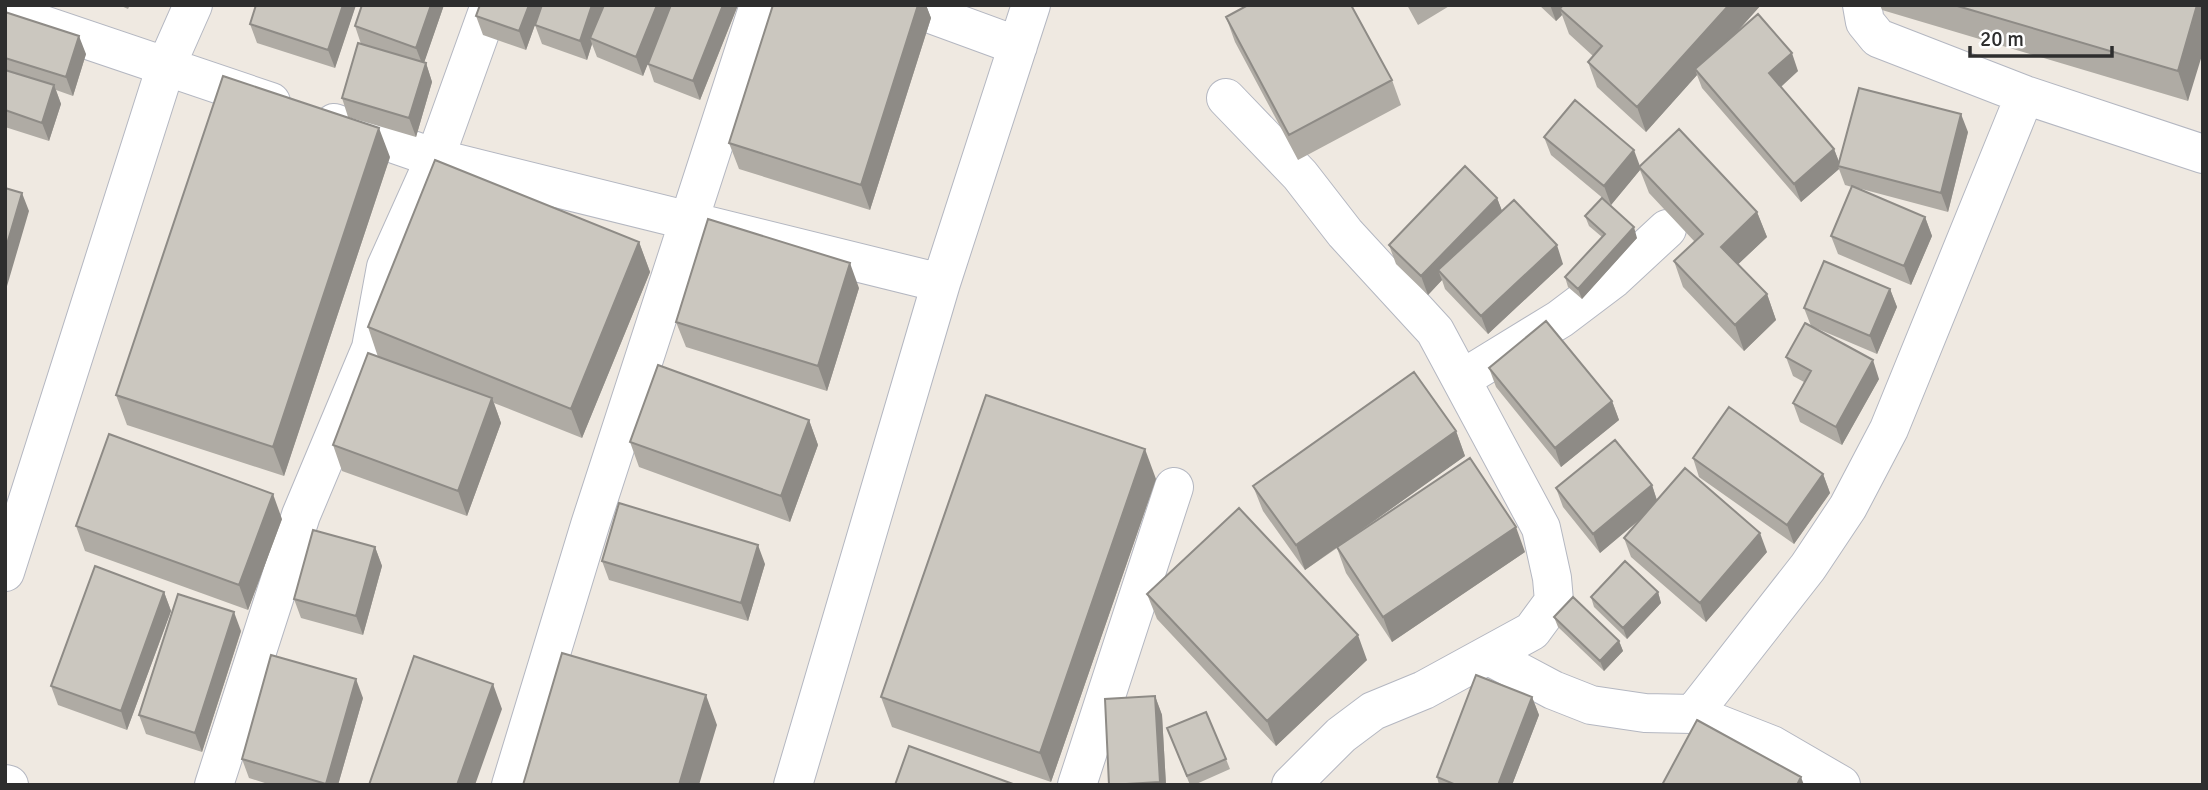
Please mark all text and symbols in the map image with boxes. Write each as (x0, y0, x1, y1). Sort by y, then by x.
scale bar (1970, 14, 2112, 58)
text: 20 m (1980, 26, 2024, 52)

